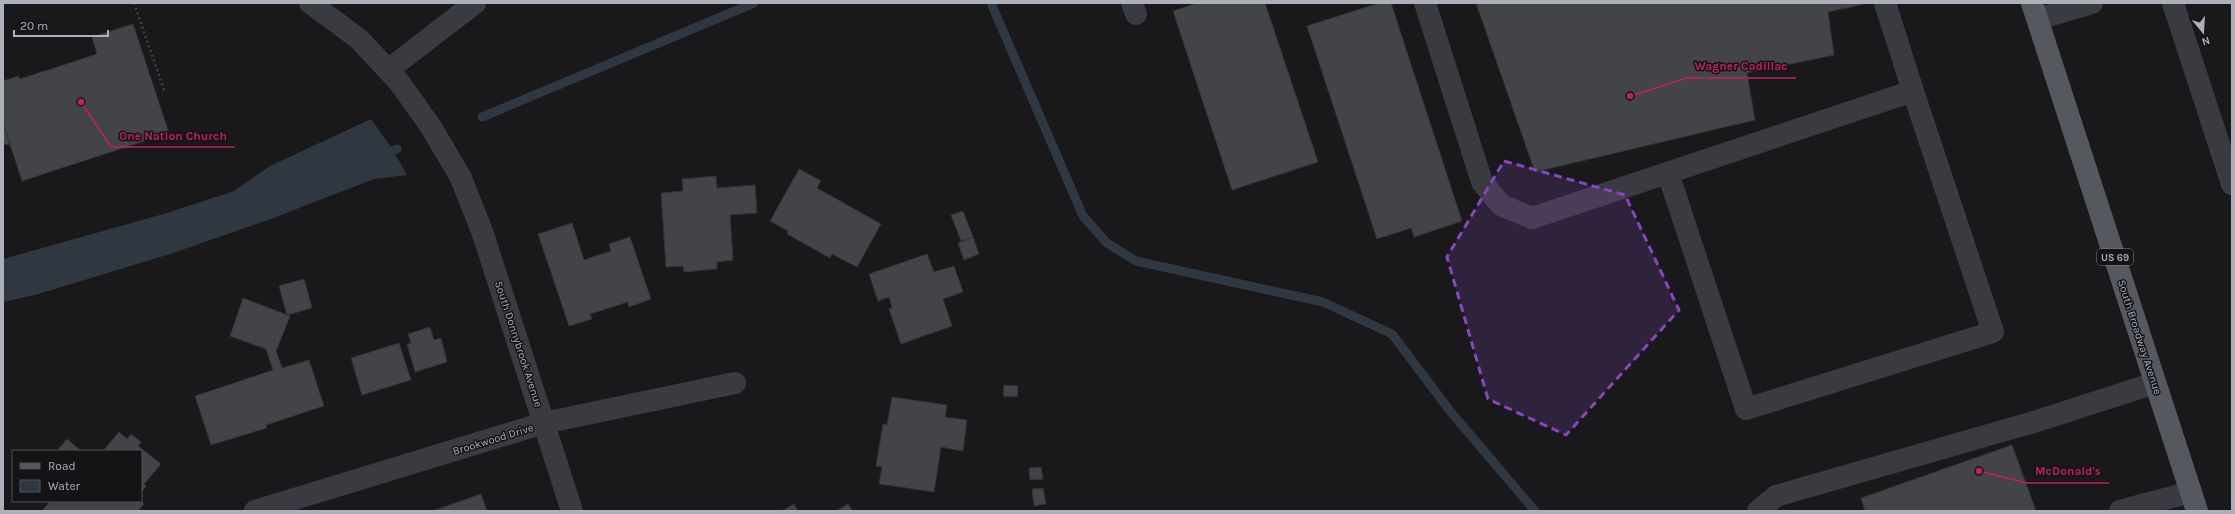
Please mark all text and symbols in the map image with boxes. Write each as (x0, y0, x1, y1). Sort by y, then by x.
scale bar (14, 12, 108, 38)
north arrow (2183, 12, 2223, 52)
text: 20 m (20, 19, 48, 33)
text: N (2200, 34, 2212, 48)
callout: Wagner Cadillac (1687, 54, 1796, 78)
text: Wagner Cadillac (1694, 59, 1788, 73)
callout: One Nation Church (111, 123, 235, 147)
text: One Nation Church (119, 129, 227, 143)
road number: US 69 (2097, 249, 2133, 265)
street label: South Broadway Avenue (2115, 278, 2164, 397)
street label: South Donnybrook Avenue (492, 279, 545, 409)
street label: Brookwood Drive (451, 421, 535, 458)
legend (12, 450, 142, 502)
text: Road (48, 459, 76, 473)
callout: McDonald's (2027, 459, 2109, 483)
text: McDonald's (2035, 464, 2101, 478)
text: Water (48, 479, 81, 493)

